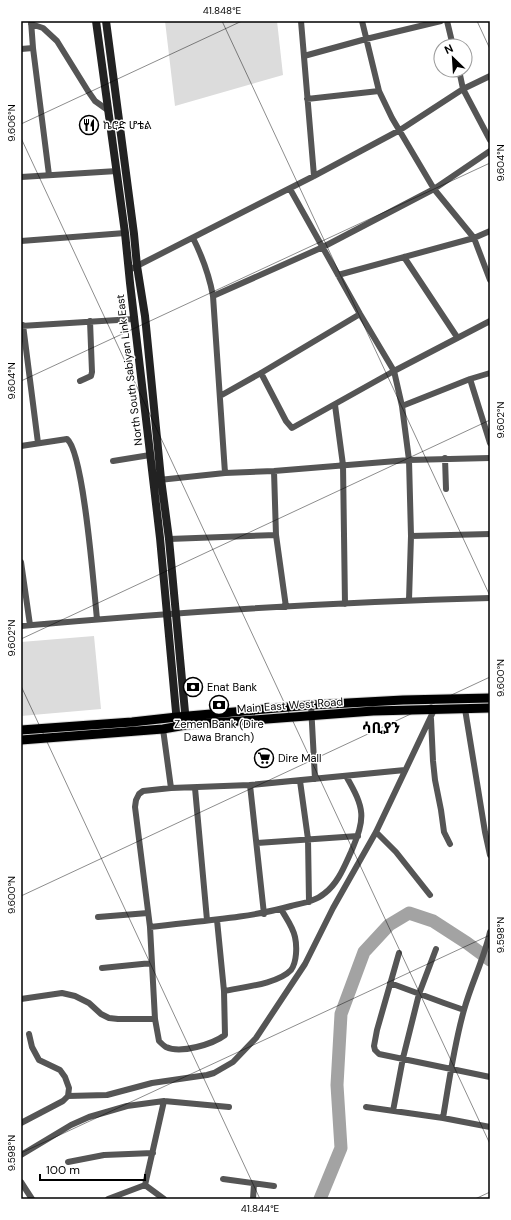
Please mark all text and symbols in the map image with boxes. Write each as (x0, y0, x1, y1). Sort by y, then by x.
text: 41.848°E (203, 4, 242, 17)
north arrow (433, 38, 473, 78)
text: N (442, 41, 455, 57)
text: 9.606°N (5, 104, 18, 142)
restaurant icon: ኬሮድ ሆቴል (78, 114, 100, 136)
place label: ኬሮድ ሆቴል (103, 118, 152, 132)
text: 9.604°N (494, 144, 507, 182)
street label: North South Sabiyan Link East (113, 293, 145, 447)
text: 9.604°N (5, 362, 18, 400)
text: 9.602°N (494, 402, 507, 438)
text: 9.602°N (5, 620, 18, 656)
text: 9.600°N (494, 659, 507, 697)
bank icon: Enat Bank (182, 676, 204, 698)
place label: Enat Bank (207, 680, 258, 694)
bank icon: Zemen Bank (Dire Dawa Branch) (208, 694, 230, 716)
street label: Main East West Road (236, 694, 344, 716)
place label: Zemen Bank (Dire Dawa Branch) (174, 717, 264, 744)
district label: ሳቢያን (362, 718, 400, 738)
supermarket icon: Dire Mall (253, 747, 275, 769)
place label: Dire Mall (278, 751, 321, 765)
text: 9.600°N (5, 876, 18, 914)
text: 9.598°N (494, 917, 507, 953)
text: 9.598°N (5, 1135, 18, 1171)
scale bar (40, 1156, 145, 1182)
text: 100 m (46, 1162, 80, 1178)
text: 41.844°E (241, 1202, 280, 1215)

